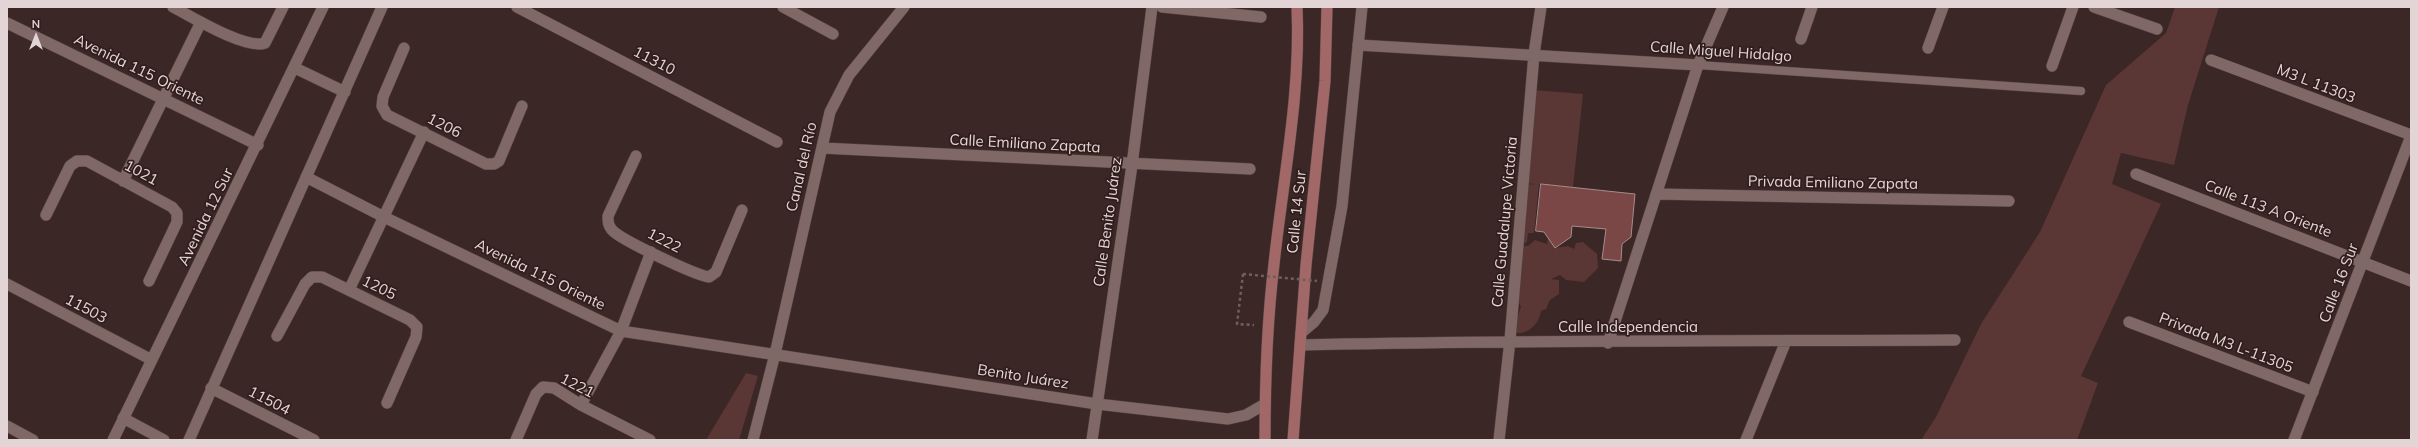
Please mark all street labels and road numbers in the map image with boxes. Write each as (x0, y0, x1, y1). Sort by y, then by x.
street label: Avenida 115 Oriente (71, 31, 207, 109)
street label: Calle Miguel Hidalgo (1649, 38, 1793, 66)
street label: 11310 (630, 43, 678, 79)
street label: M3 L 11303 (2274, 61, 2358, 107)
street label: 1206 (424, 110, 464, 142)
street label: Canal del Río (783, 120, 821, 214)
street label: Calle Emiliano Zapata (949, 131, 1101, 157)
street label: Calle Guadalupe Victoria (1489, 136, 1521, 308)
street label: Calle Benito Juárez (1090, 156, 1126, 288)
street label: 1021 (121, 157, 161, 189)
street label: Avenida 12 Sur (175, 165, 237, 269)
street label: Calle 14 Sur (1284, 169, 1310, 255)
street label: Privada Emiliano Zapata (1748, 173, 1918, 193)
street label: Calle 113 A Oriente (2202, 176, 2334, 242)
street label: 1222 (644, 225, 684, 257)
street label: Avenida 115 Oriente (472, 236, 608, 314)
street label: Calle 16 Sur (2316, 241, 2362, 325)
street label: 1205 (359, 272, 399, 304)
street label: 11503 (62, 290, 110, 328)
street label: Privada M3 L-11305 (2156, 309, 2296, 377)
street label: Calle Independencia (1558, 318, 1698, 336)
street label: Benito Juárez (976, 361, 1070, 393)
street label: 1221 (557, 370, 597, 402)
street label: 11504 (245, 383, 293, 419)

